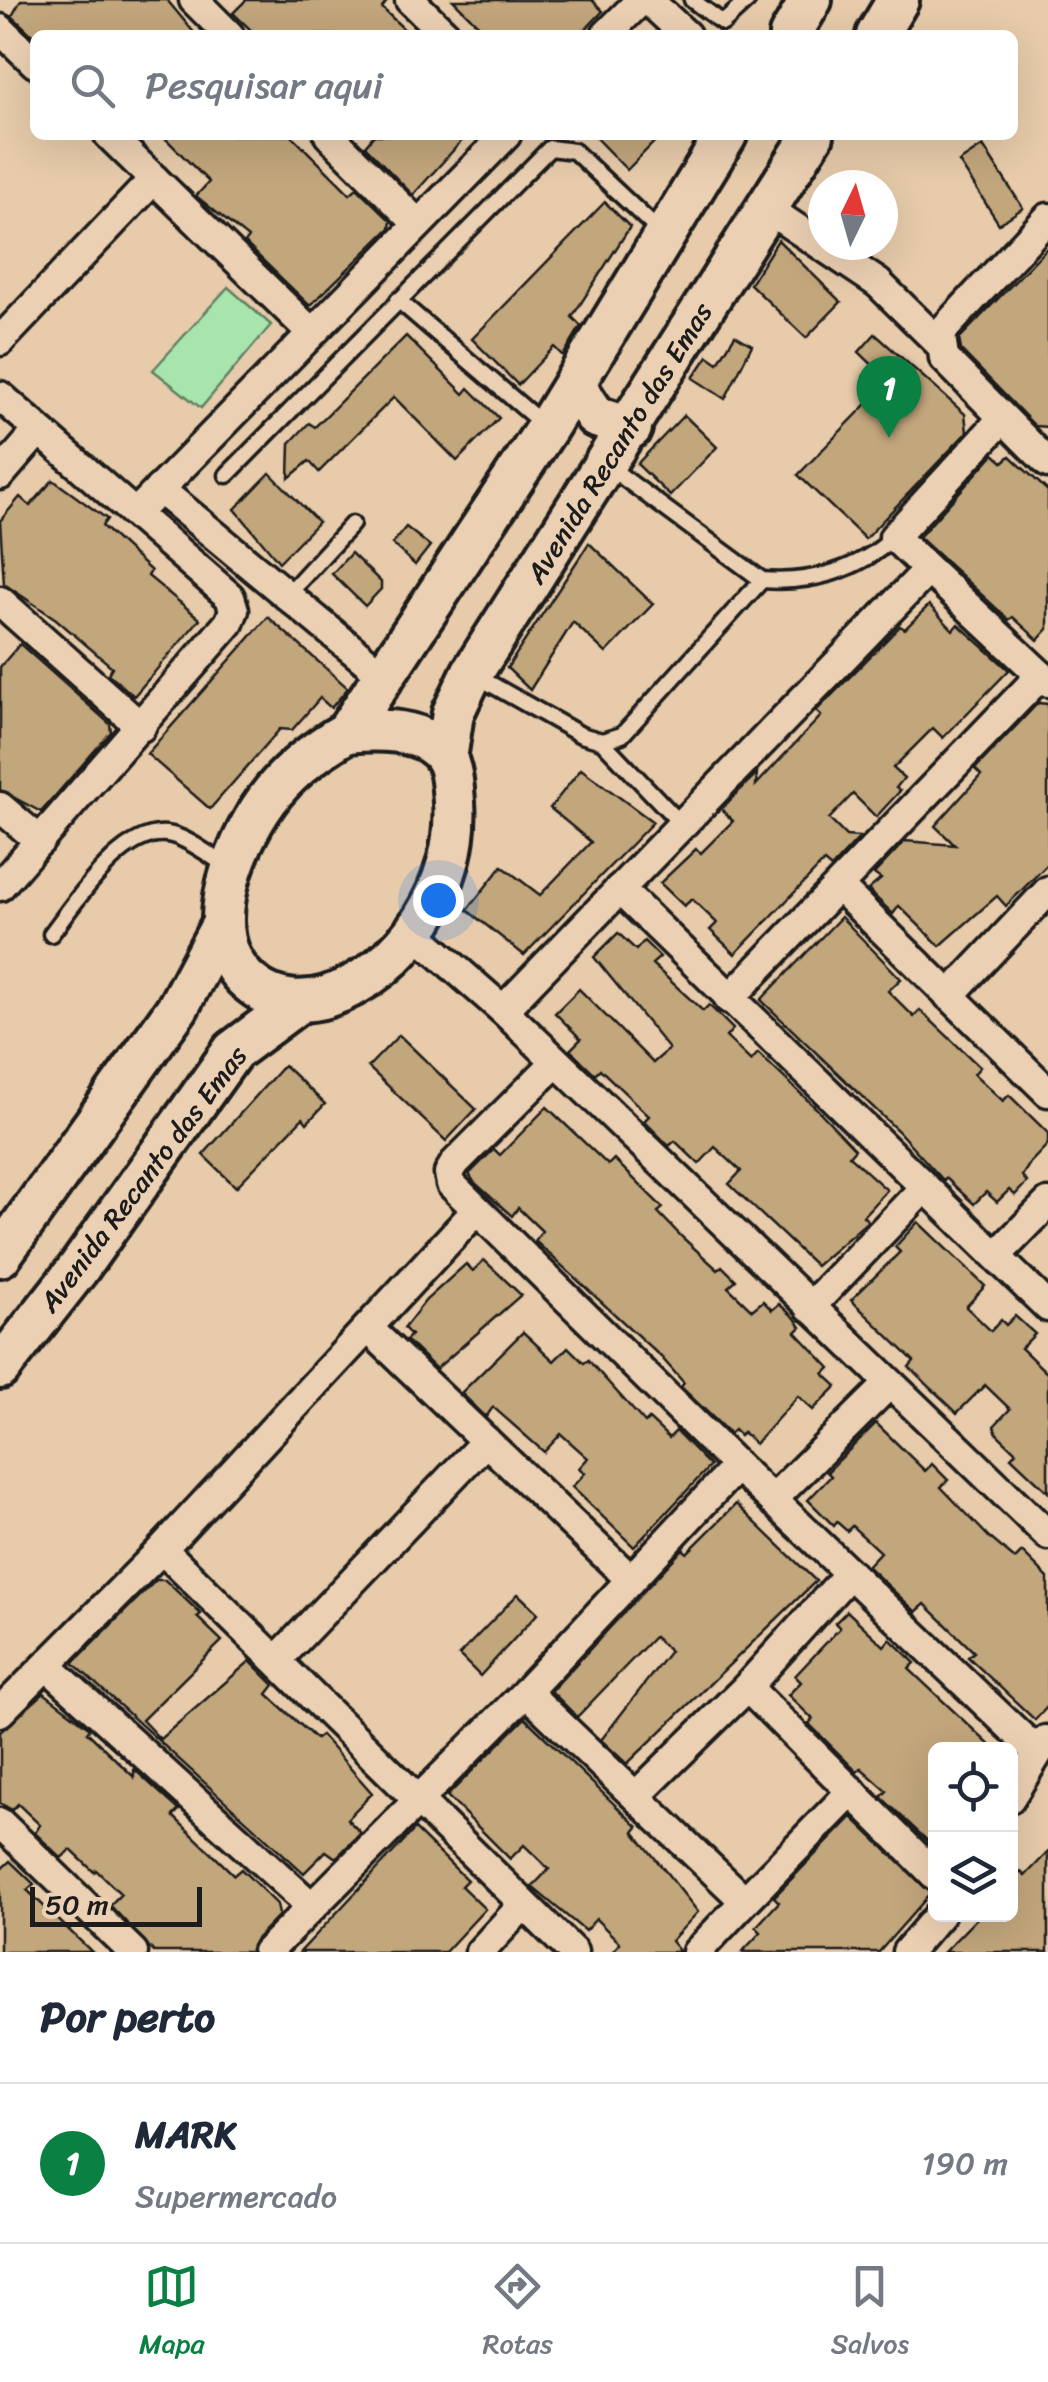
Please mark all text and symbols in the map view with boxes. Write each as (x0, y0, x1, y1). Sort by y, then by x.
search box (30, 30, 1018, 140)
text: Pesquisar aqui (145, 52, 383, 119)
icon: search (65, 58, 120, 113)
north arrow (808, 170, 898, 260)
street label: Avenida Recanto das Emas (512, 292, 726, 594)
pin: 1 (856, 356, 922, 438)
your location (413, 875, 464, 926)
street label: Avenida Recanto das Emas (25, 1035, 260, 1324)
map controls (928, 1742, 1018, 1922)
button: locate (928, 1742, 1018, 1832)
button: layers (928, 1832, 1018, 1922)
text: 50 m (45, 1880, 109, 1929)
scale bar (30, 1882, 202, 1926)
text: Por perto (40, 1980, 215, 2054)
text: MARK (135, 2101, 237, 2168)
text: 1 (66, 2135, 79, 2192)
text: 190 m (922, 2135, 1008, 2192)
text: Supermercado (135, 2168, 337, 2225)
tab: Mapa (139, 2259, 205, 2368)
tab: Rotas (482, 2259, 553, 2368)
tab: Salvos (831, 2259, 909, 2368)

